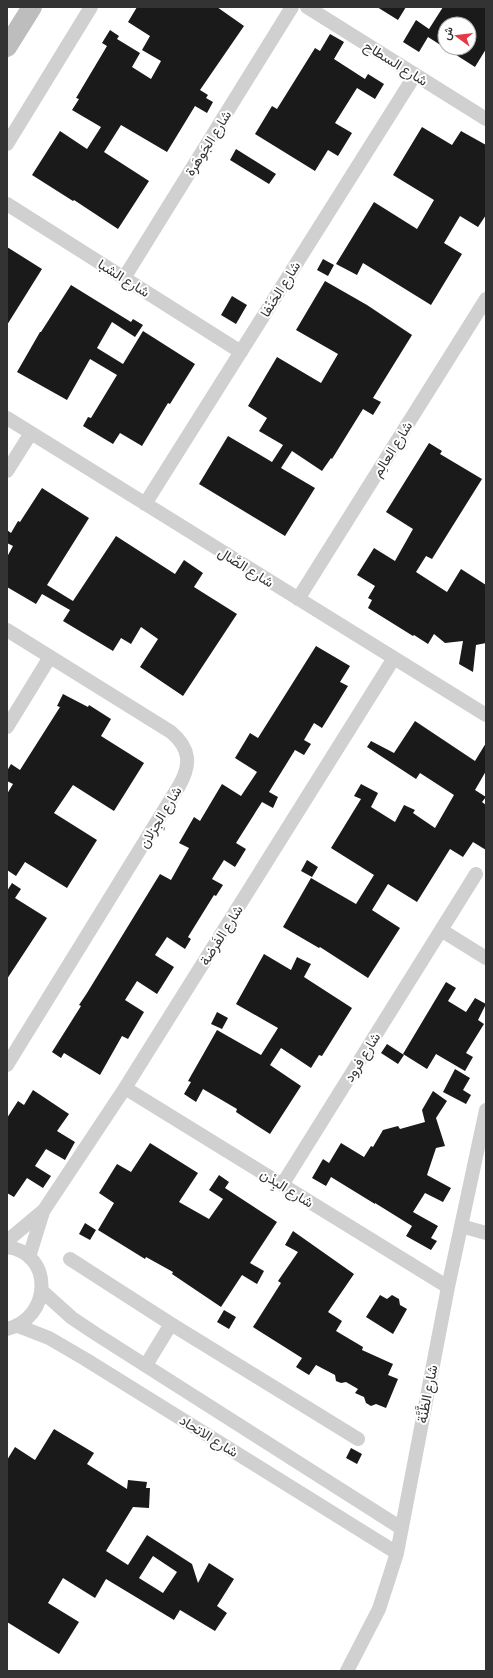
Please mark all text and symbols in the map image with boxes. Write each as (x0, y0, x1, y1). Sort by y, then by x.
north arrow (437, 16, 477, 56)
text: ش (441, 26, 456, 42)
street label: شارع السطاح (360, 39, 430, 91)
street label: شارع الجَوهَرة (183, 108, 237, 180)
street label: شارع الشبا (94, 258, 152, 303)
street label: شارع الحَنْفا (258, 259, 306, 321)
street label: شارع العالِم (370, 419, 418, 481)
street label: شارع الصَّال (214, 544, 277, 593)
street label: شارع الجِزلان (137, 784, 187, 852)
street label: شارع الفَرضة (197, 903, 248, 970)
street label: شارع فرود (342, 1030, 386, 1086)
street label: شارع البِدْن (256, 1167, 316, 1213)
street label: شارع الظَّنَّة (411, 1363, 443, 1425)
street label: شارع الاتحاد (175, 1413, 240, 1463)

